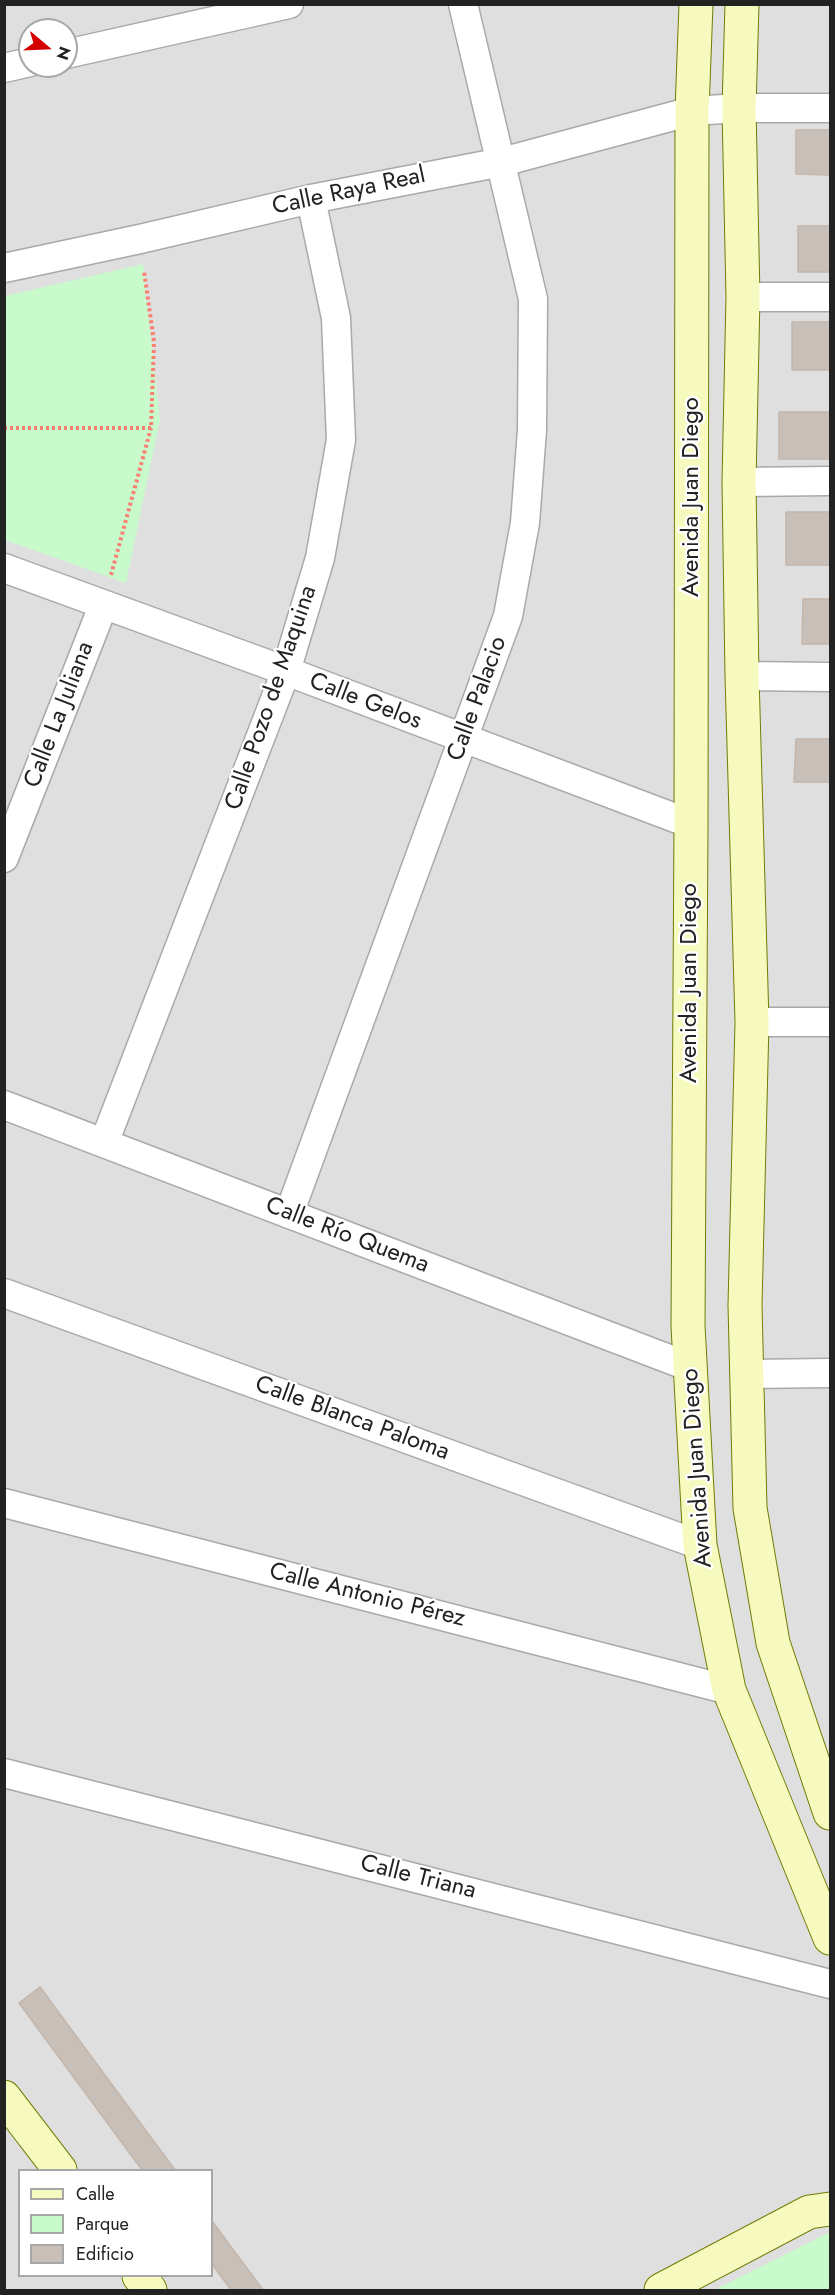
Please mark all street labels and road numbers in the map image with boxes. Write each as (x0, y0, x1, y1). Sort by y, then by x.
street label: Calle Raya Real (270, 162, 428, 222)
street label: Avenida Juan Diego (678, 397, 706, 597)
street label: Calle Pozo de Maquina (220, 582, 324, 814)
street label: Calle Palacio (442, 633, 514, 765)
street label: Calle La Juliana (19, 638, 101, 792)
street label: Calle Gelos (305, 667, 425, 737)
street label: Avenida Juan Diego (676, 883, 704, 1083)
street label: Calle Río Quema (261, 1192, 433, 1280)
street label: Avenida Juan Diego (677, 1367, 719, 1569)
street label: Calle Blanca Paloma (251, 1370, 453, 1468)
street label: Calle Antonio Pérez (266, 1558, 468, 1634)
street label: Calle Triana (357, 1850, 479, 1906)

